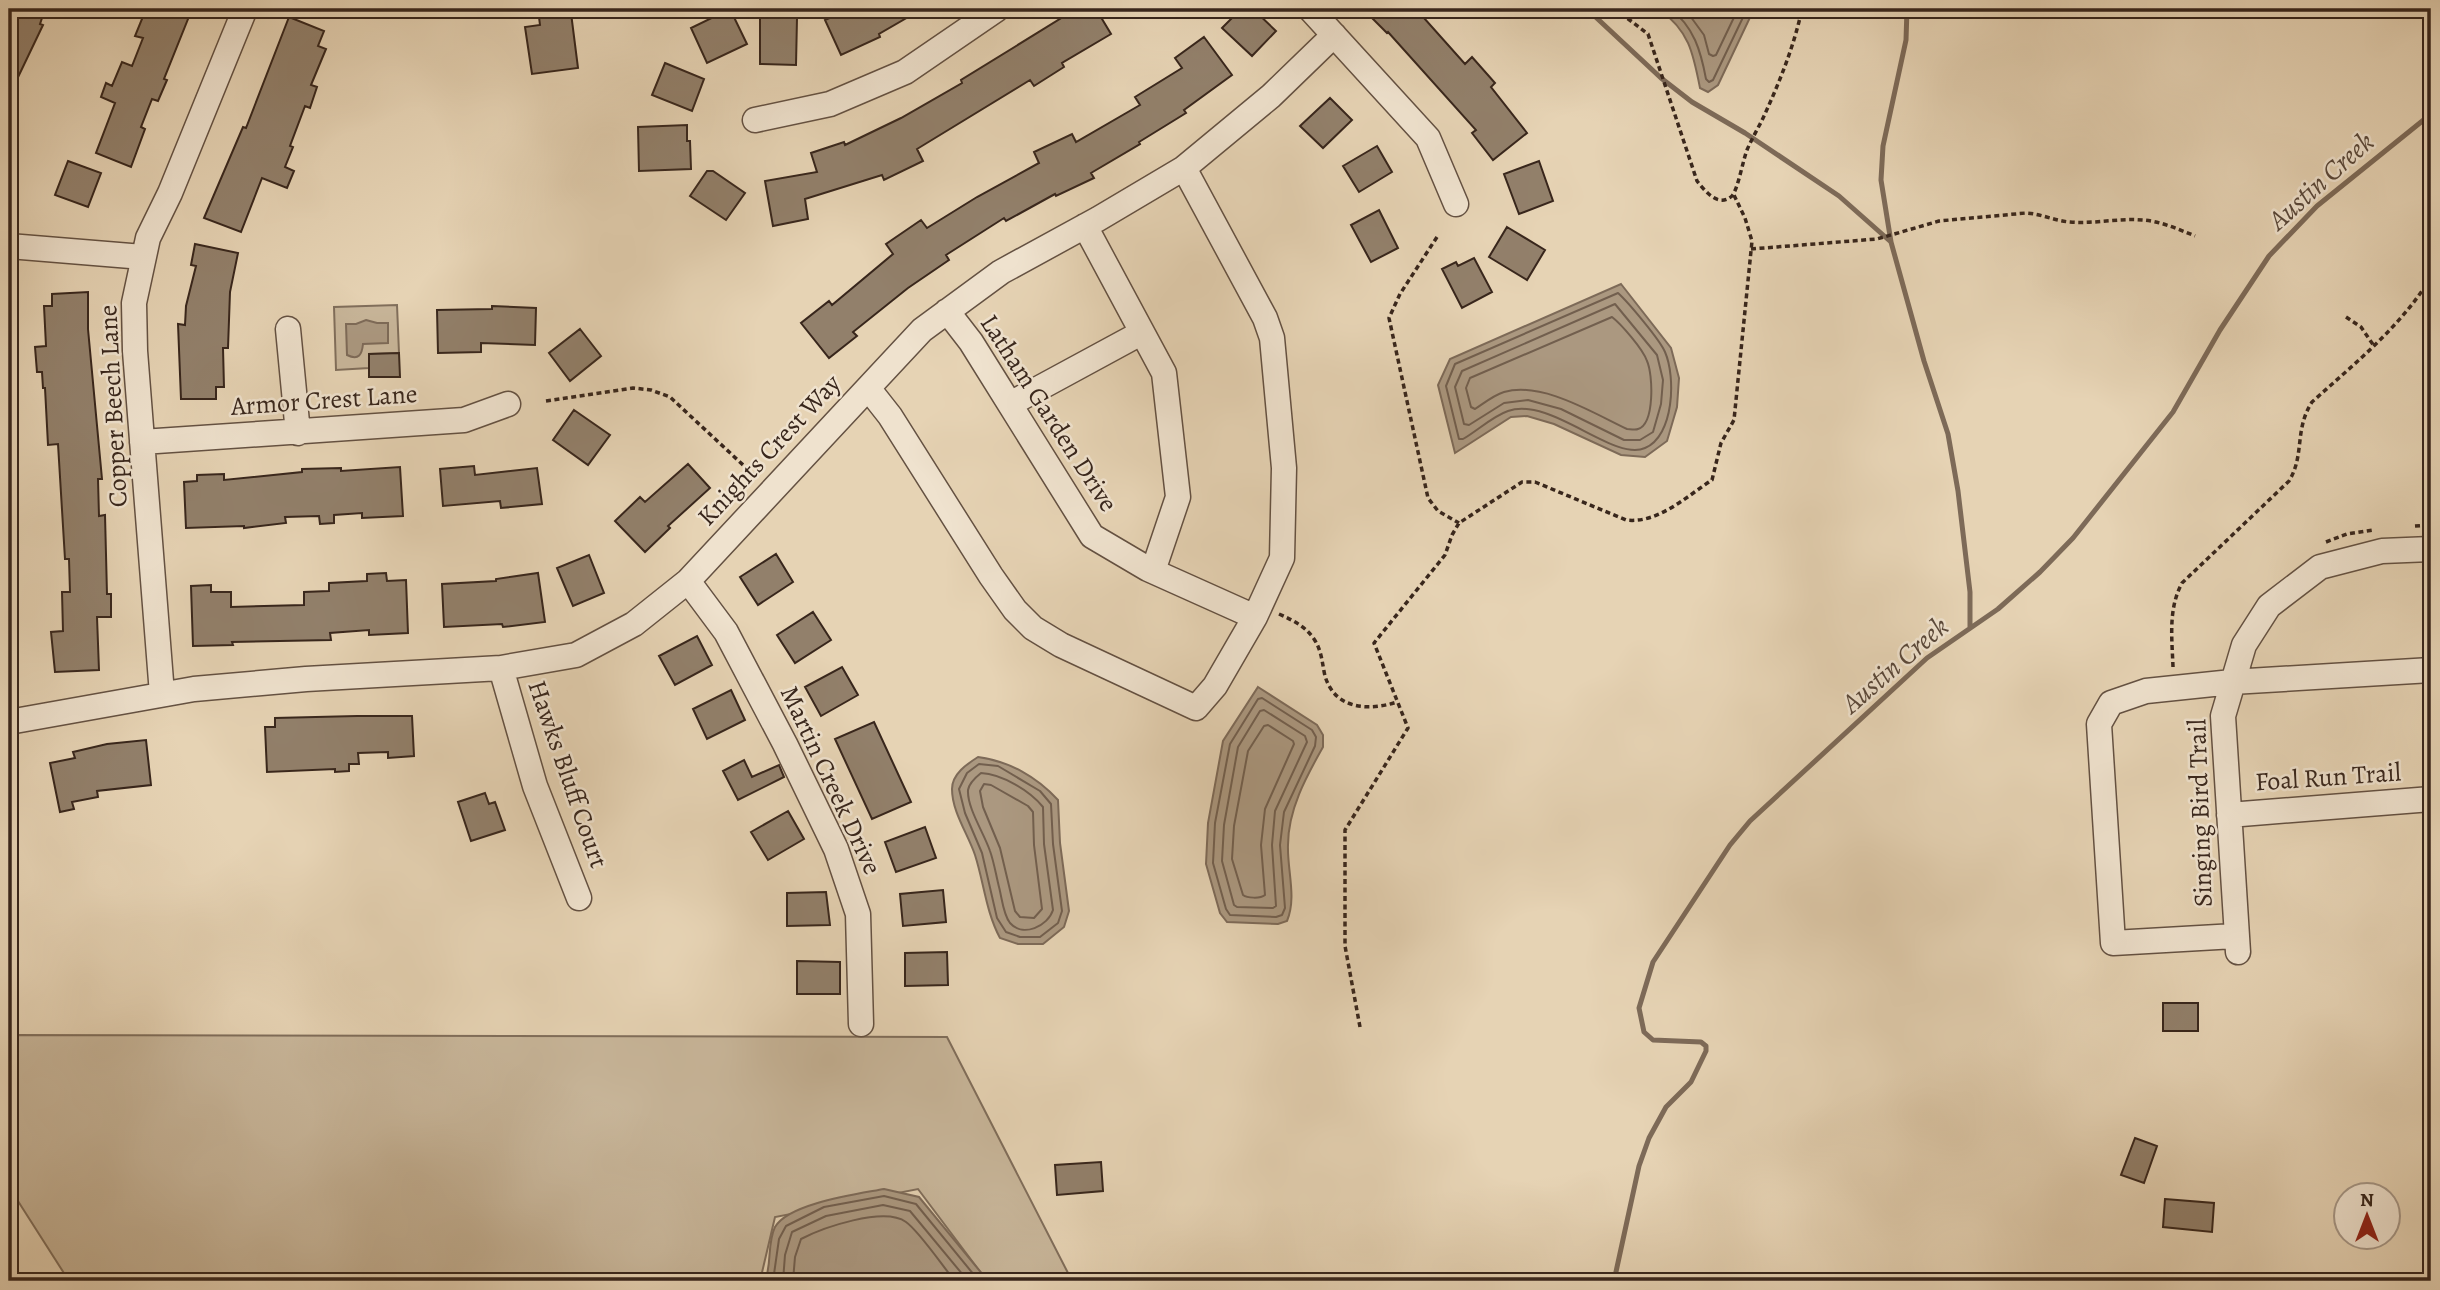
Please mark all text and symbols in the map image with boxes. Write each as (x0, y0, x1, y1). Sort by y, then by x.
water label: Austin Creek (2258, 123, 2382, 240)
street label: Copper Beech Lane (90, 304, 136, 508)
street label: Latham Garden Drive (972, 307, 1126, 519)
street label: Knights Crest Way (689, 366, 849, 533)
street label: Armor Crest Lane (229, 376, 418, 424)
water label: Austin Creek (1832, 608, 1957, 723)
street label: Hawks Bluff Court (519, 675, 617, 873)
street label: Martin Creek Drive (772, 680, 890, 880)
street label: Singing Bird Trail (2179, 718, 2221, 908)
street label: Foal Run Trail (2254, 754, 2402, 800)
north arrow (2332, 1182, 2402, 1252)
text: N (2360, 1187, 2374, 1213)

